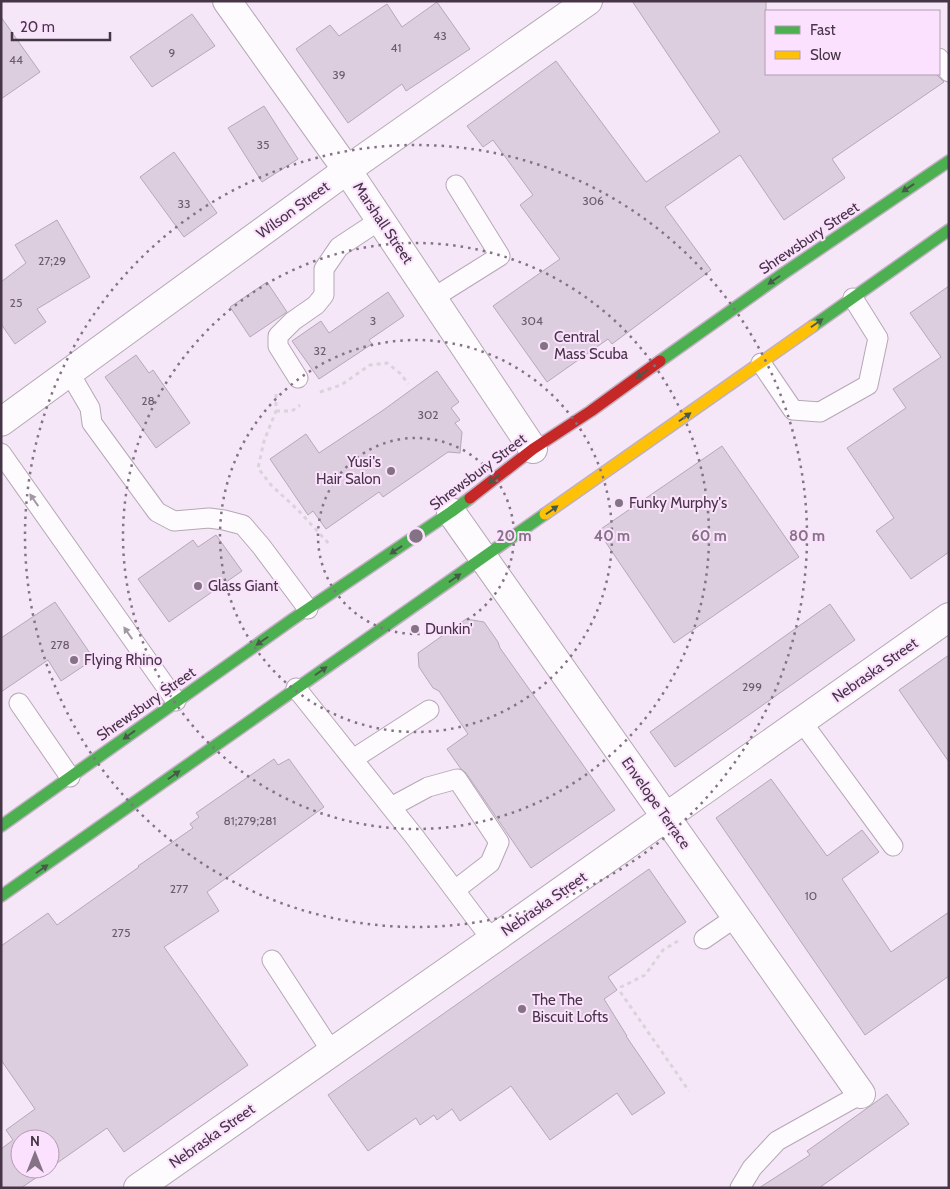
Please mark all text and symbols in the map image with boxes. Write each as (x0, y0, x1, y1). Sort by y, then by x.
scale bar (12, 10, 110, 42)
legend (765, 10, 940, 75)
text: 20 m (20, 18, 55, 36)
text: Fast (810, 21, 835, 39)
house number: 43 (433, 28, 447, 43)
house number: 41 (391, 40, 401, 55)
house number: 9 (169, 45, 176, 60)
text: Slow (810, 46, 841, 64)
house number: 44 (9, 52, 23, 67)
house number: 39 (332, 67, 346, 82)
house number: 35 (257, 137, 269, 152)
street label: Wilson Street (253, 178, 333, 242)
street label: Marshall Street (349, 179, 417, 267)
one-way arrow (902, 183, 915, 193)
house number: 306 (582, 193, 604, 208)
house number: 33 (178, 196, 190, 211)
street label: Shrewsbury Street (756, 198, 862, 278)
house number: 27;29 (38, 253, 66, 268)
one-way arrow (767, 275, 781, 285)
house number: 25 (10, 295, 22, 310)
house number: 3 (370, 313, 376, 328)
house number: 304 (521, 313, 543, 328)
one-way arrow (810, 318, 824, 328)
place label: Central Mass Scuba (554, 328, 629, 363)
marker: Central Mass Scuba (538, 340, 550, 352)
house number: 32 (314, 343, 326, 358)
one-way arrow (635, 369, 649, 379)
house number: 28 (141, 393, 155, 408)
house number: 302 (417, 407, 439, 422)
one-way arrow (678, 412, 692, 422)
street label: Shrewsbury Street (426, 430, 530, 514)
place label: Yusi's Hair Salon (316, 453, 381, 488)
marker: Yusi's Hair Salon (385, 465, 397, 477)
one-way arrow (488, 473, 501, 484)
one-way arrow (29, 493, 39, 507)
place label: Funky Murphy's (629, 494, 727, 512)
marker: Funky Murphy's (613, 497, 625, 509)
one-way arrow (545, 505, 558, 515)
centre of rings (407, 527, 425, 545)
text: 20 m (497, 527, 531, 545)
text: 40 m (594, 527, 630, 545)
text: 60 m (691, 527, 727, 545)
text: 80 m (789, 527, 825, 545)
one-way arrow (389, 545, 403, 555)
one-way arrow (448, 573, 461, 583)
place label: Glass Giant (208, 577, 278, 595)
marker: Glass Giant (192, 580, 204, 592)
place label: Dunkin' (425, 620, 473, 638)
marker: Dunkin' (409, 623, 421, 635)
one-way arrow (123, 626, 133, 640)
street label: Nebraska Street (829, 634, 921, 706)
one-way arrow (255, 636, 269, 646)
house number: 278 (50, 637, 70, 652)
place label: Flying Rhino (84, 651, 162, 669)
marker: Flying Rhino (68, 654, 80, 666)
street label: Shrewsbury Street (93, 663, 199, 745)
one-way arrow (314, 666, 328, 676)
house number: 299 (742, 679, 762, 694)
one-way arrow (122, 730, 136, 740)
street label: Envelope Terrace (618, 754, 694, 853)
one-way arrow (167, 770, 181, 780)
house number: 81;279;281 (224, 813, 276, 828)
one-way arrow (35, 864, 48, 874)
street label: Nebraska Street (498, 868, 590, 940)
house number: 277 (170, 881, 188, 896)
house number: 10 (805, 888, 817, 903)
house number: 275 (112, 925, 130, 940)
place label: The The Biscuit Lofts (532, 991, 608, 1026)
marker: The The Biscuit Lofts (516, 1003, 528, 1015)
street label: Nebraska Street (166, 1100, 258, 1172)
north arrow (10, 1129, 60, 1179)
text: N (30, 1132, 40, 1150)

